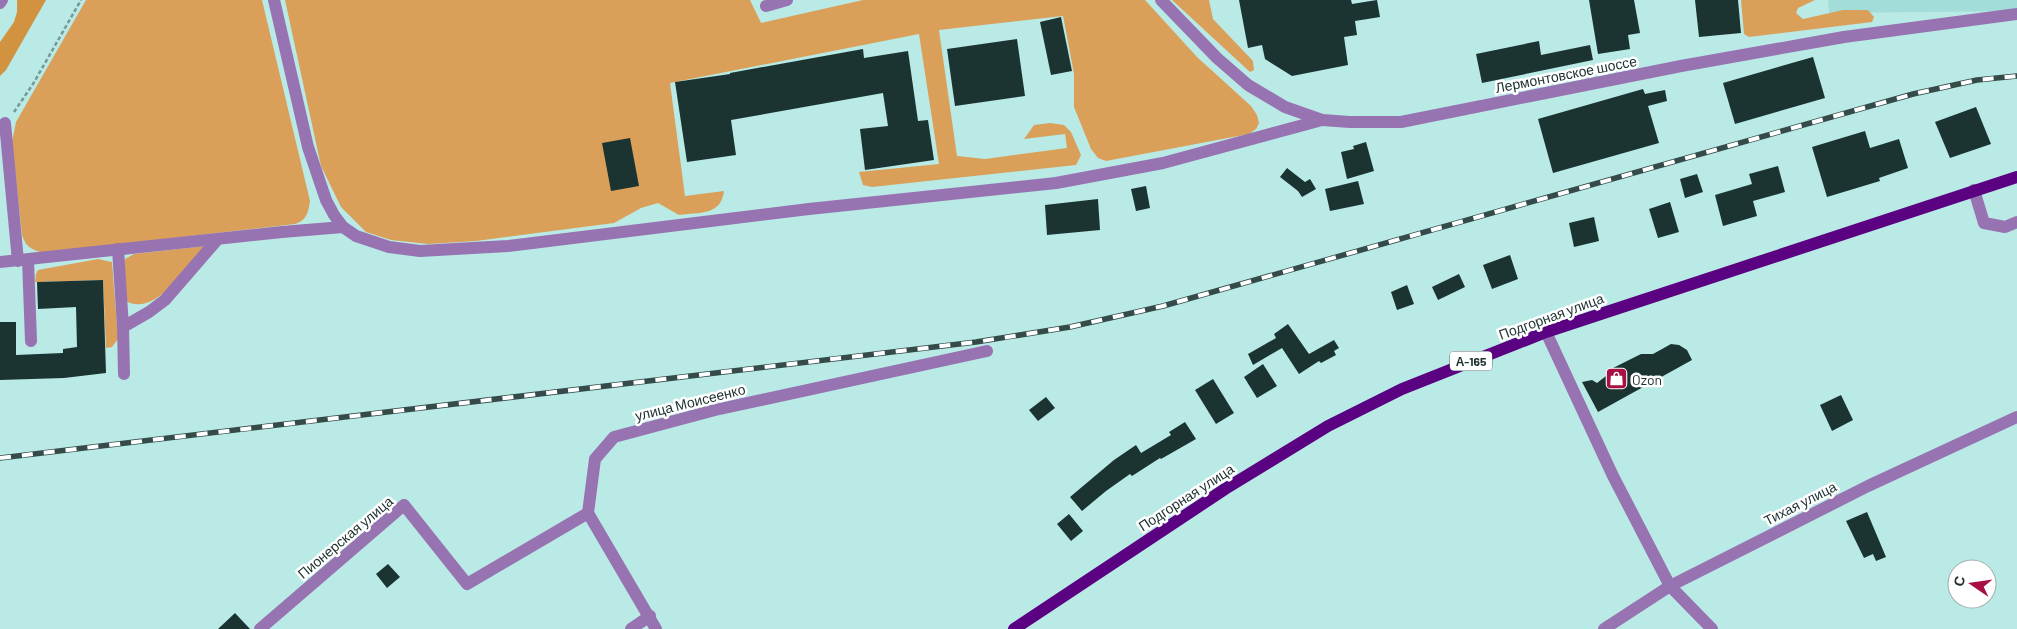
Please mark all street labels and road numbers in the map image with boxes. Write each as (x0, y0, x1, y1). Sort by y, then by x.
street label: Лермонтовское шоссе (1494, 52, 1638, 96)
street label: Подгорная улица (1496, 289, 1606, 343)
road number: А-165 (1450, 352, 1492, 371)
street label: улица Моисеенко (633, 380, 747, 424)
street label: Подгорная улица (1135, 460, 1237, 534)
street label: Тихая улица (1761, 477, 1839, 529)
street label: Пионерская улица (294, 492, 396, 582)

